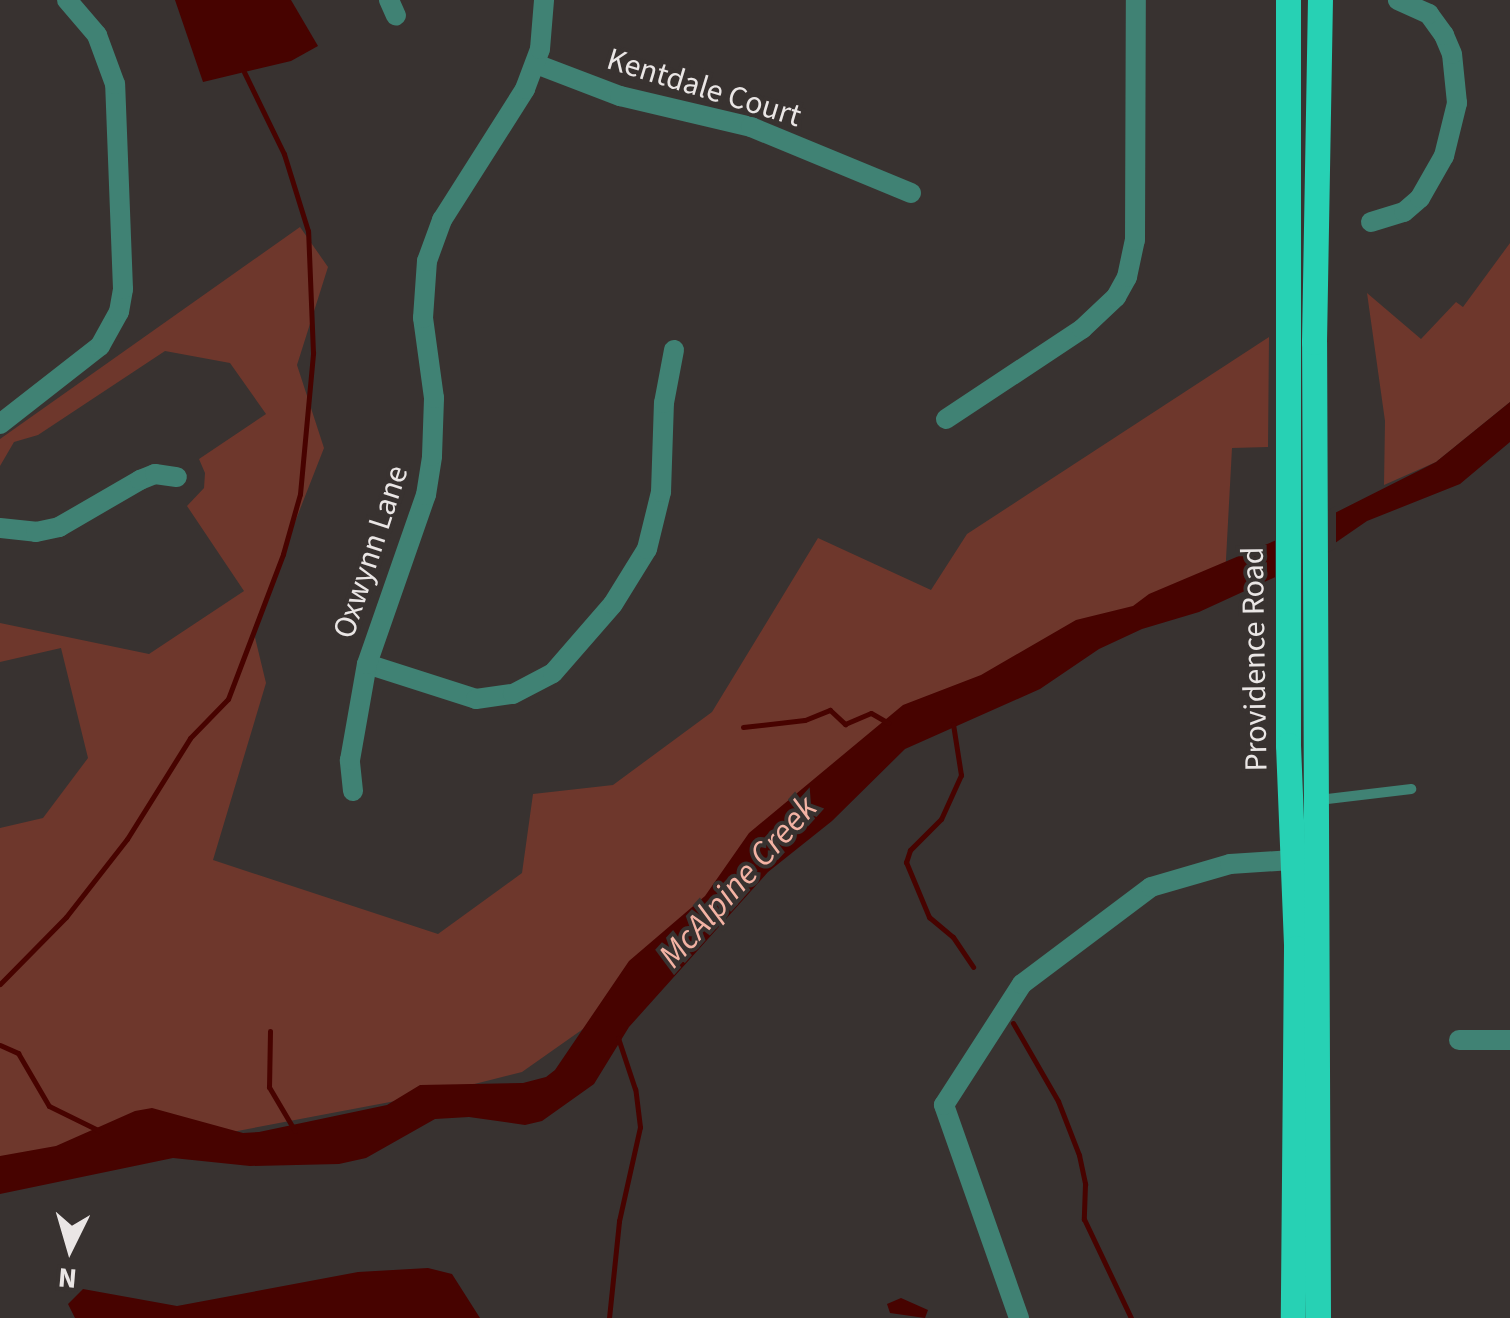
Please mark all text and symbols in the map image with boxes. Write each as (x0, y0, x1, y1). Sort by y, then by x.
street label: Kentdale Court (602, 40, 806, 136)
street label: Oxwynn Lane (325, 461, 417, 643)
street label: Providence Road (1234, 546, 1276, 772)
water label: McAlpine Creek (650, 787, 826, 977)
north arrow (20, 1198, 120, 1298)
text: N (56, 1257, 78, 1299)

